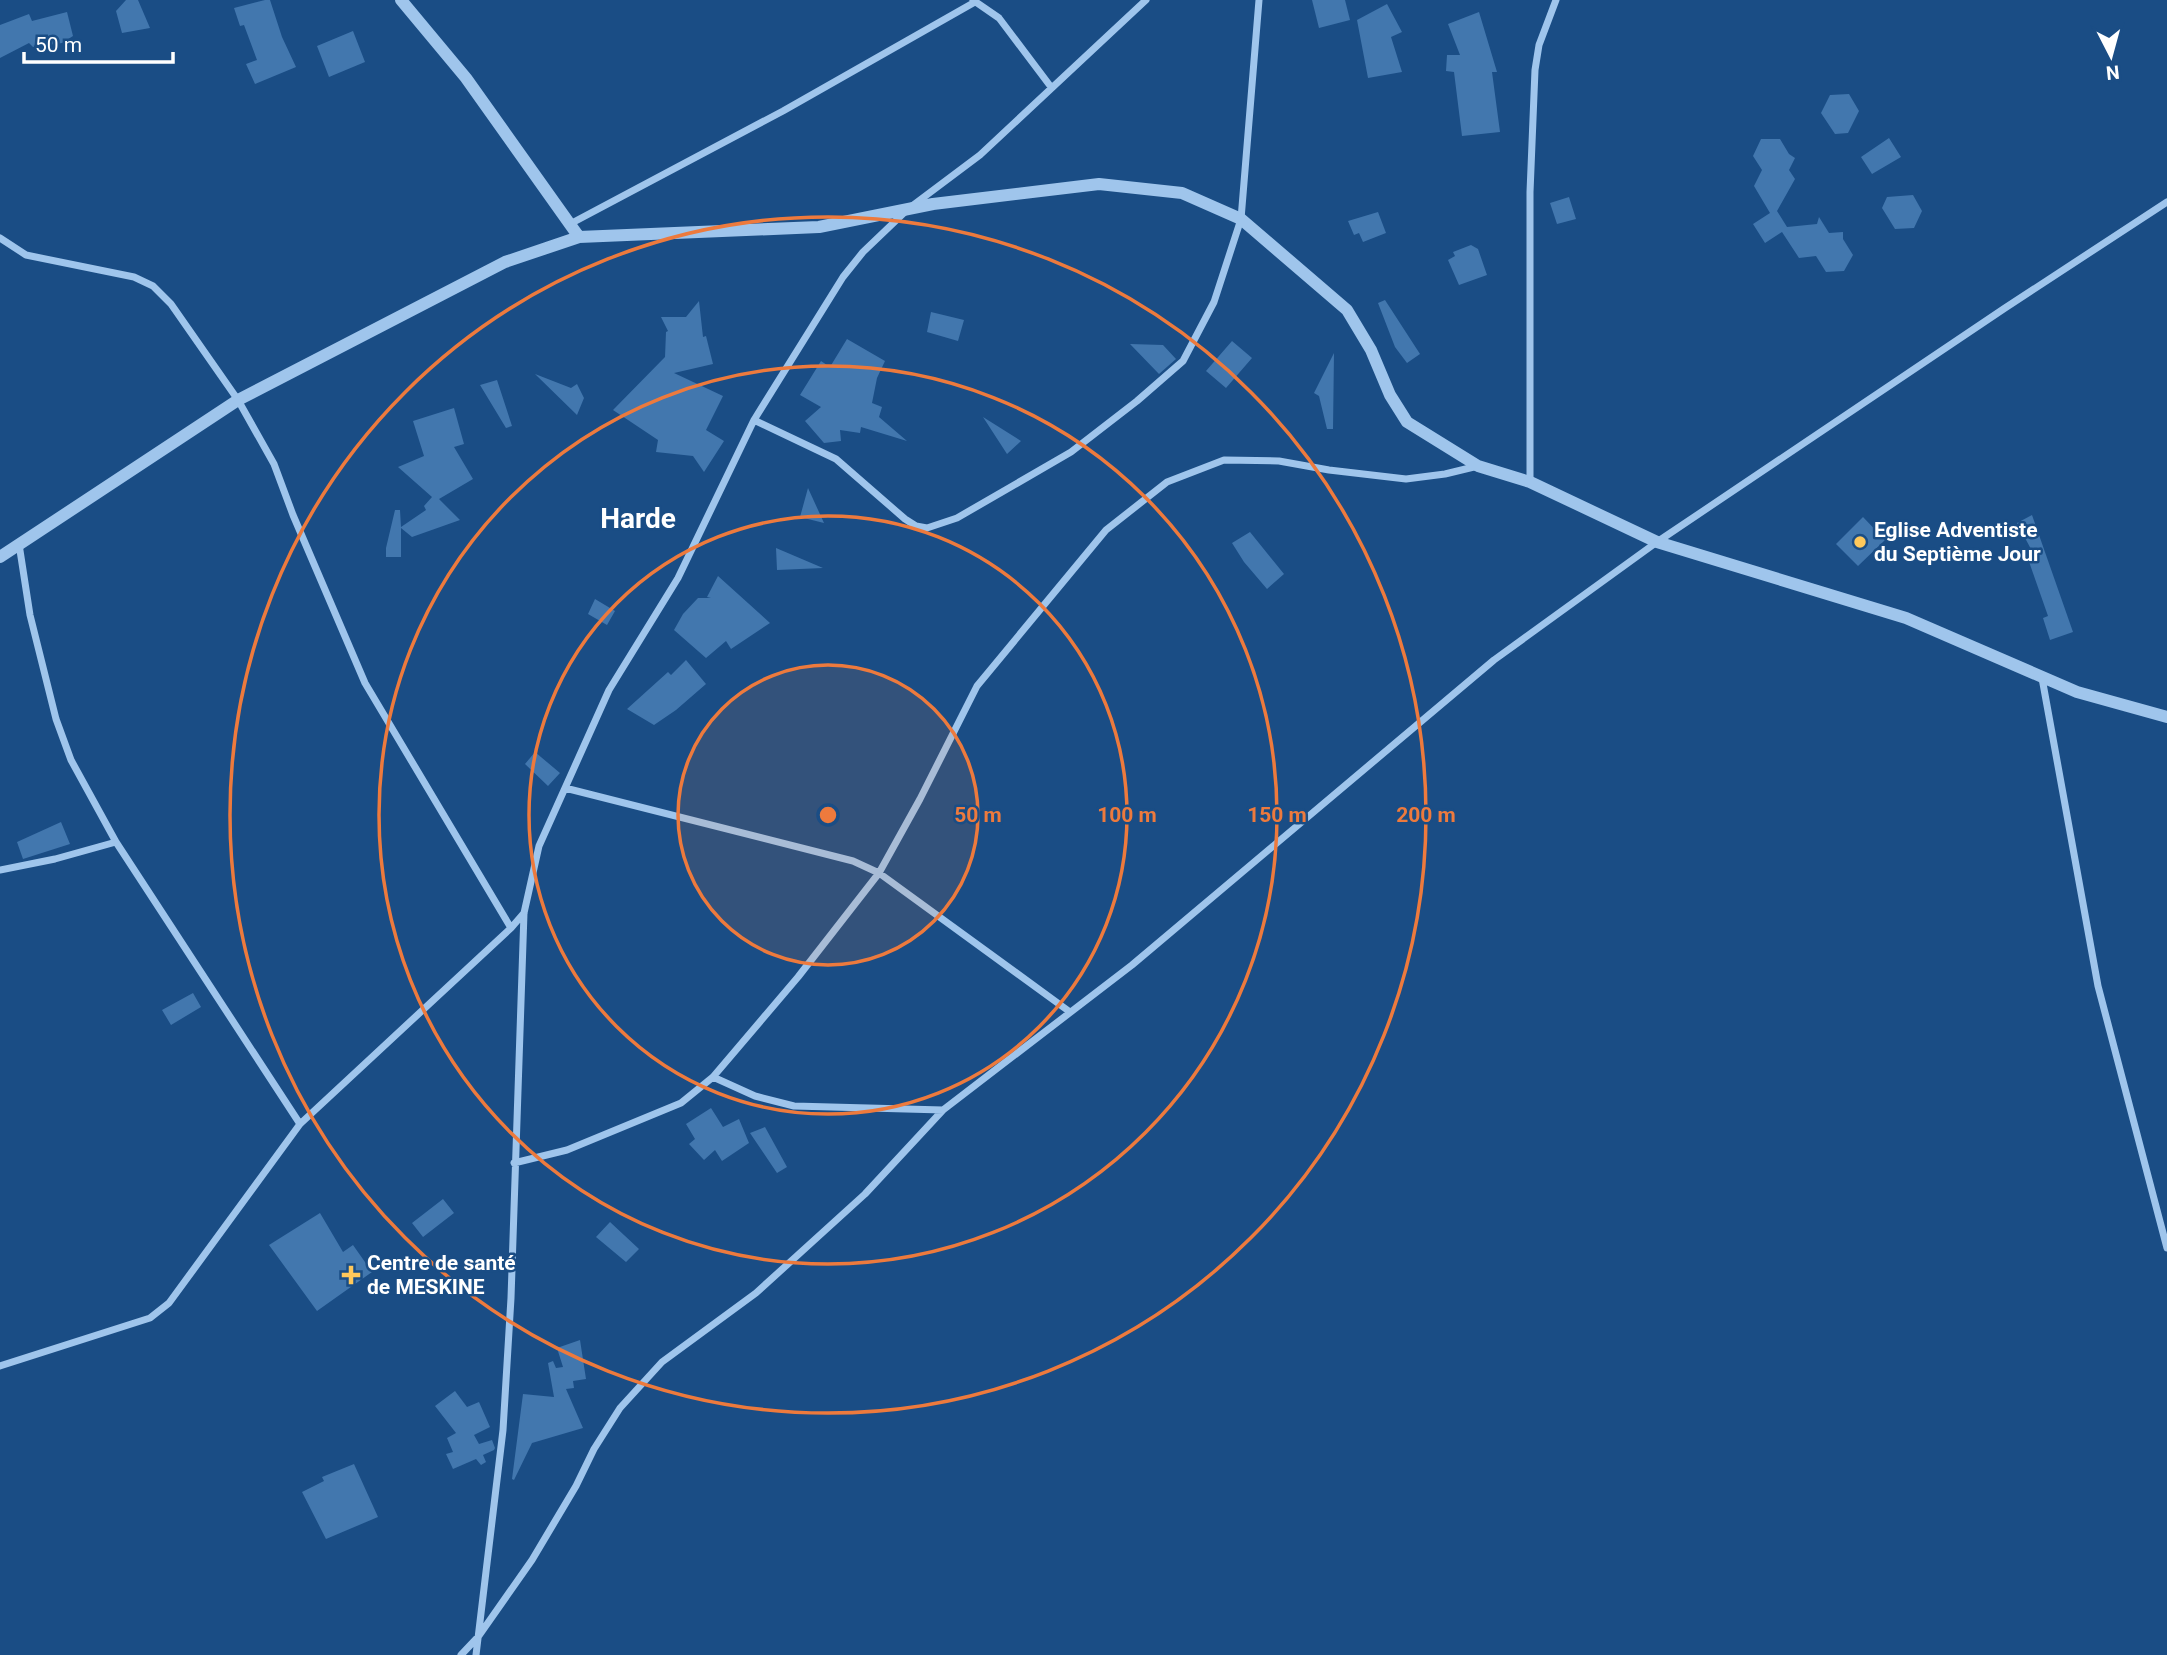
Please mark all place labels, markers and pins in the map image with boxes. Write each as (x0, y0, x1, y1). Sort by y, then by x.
place label: Eglise Adventiste du Septième Jour (1874, 518, 2041, 566)
marker: Eglise Adventiste du Septième Jour (1852, 534, 1868, 550)
centre of rings (816, 803, 840, 827)
place label: Centre de santé de MESKINE (367, 1251, 516, 1299)
marker: Centre de santé de MESKINE (341, 1265, 361, 1285)

